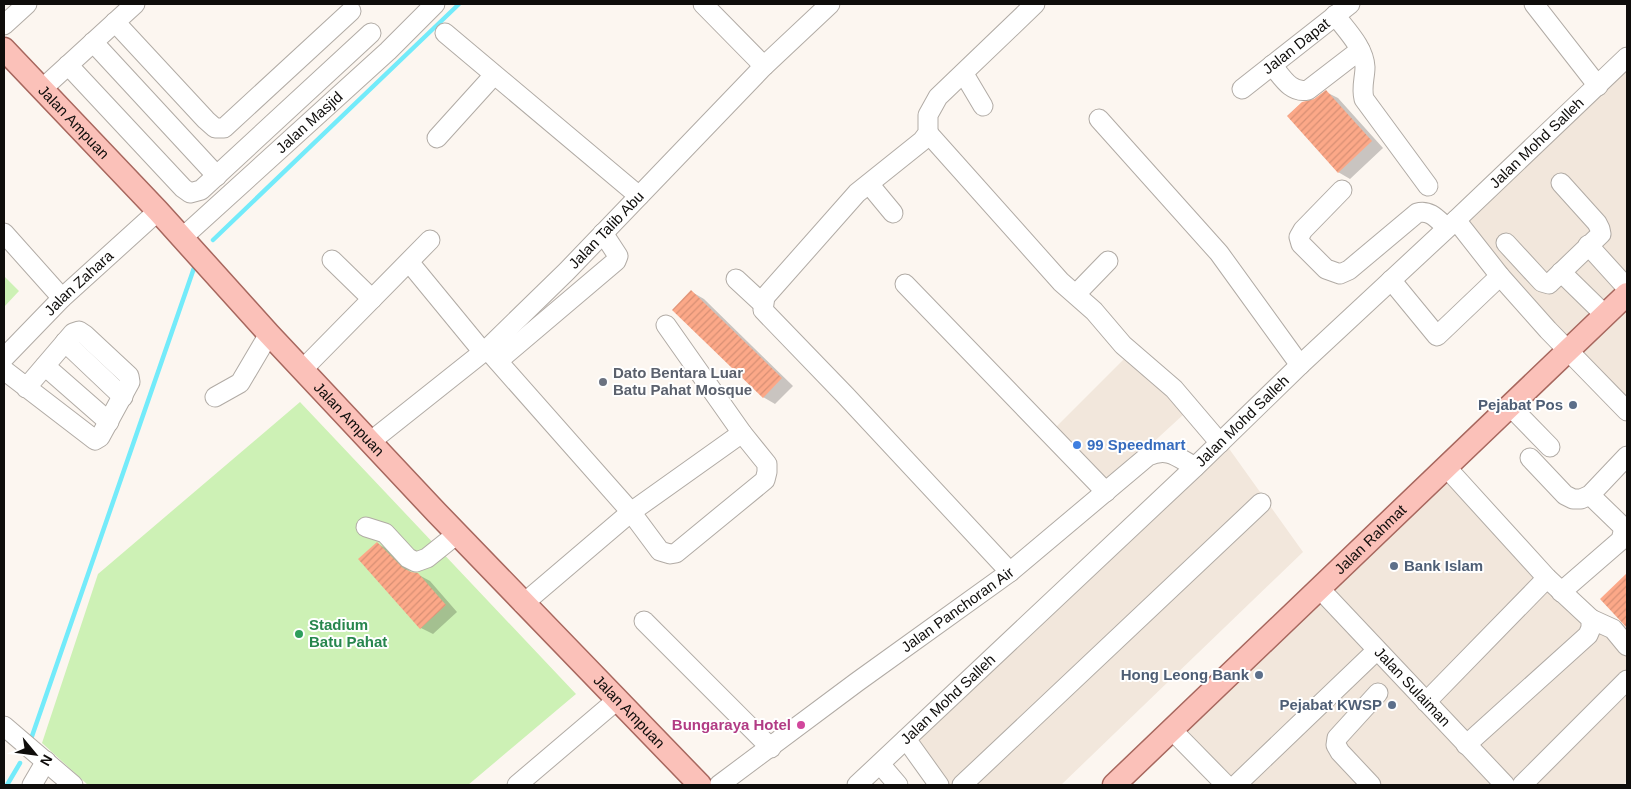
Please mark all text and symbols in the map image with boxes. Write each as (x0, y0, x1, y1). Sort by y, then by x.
street label: Jalan Dapat (1259, 14, 1333, 77)
street label: Jalan Ampuan (35, 82, 113, 162)
street label: Jalan Masjid (272, 88, 346, 156)
street label: Jalan Mohd Salleh (1486, 94, 1587, 191)
street label: Jalan Talib Abu (565, 187, 647, 272)
street label: Jalan Zahara (41, 246, 117, 319)
place label: Dato Bentara Luar Batu Pahat Mosque (613, 364, 752, 398)
street label: Jalan Mohd Salleh (1192, 372, 1292, 470)
marker: Dato Bentara Luar Batu Pahat Mosque (597, 376, 609, 388)
street label: Jalan Ampuan (311, 378, 388, 459)
place label: Pejabat Pos (1478, 396, 1563, 413)
marker: Pejabat Pos (1567, 399, 1579, 411)
place label: 99 Speedmart (1087, 436, 1185, 453)
marker: 99 Speedmart (1071, 439, 1083, 451)
street label: Jalan Rahmat (1331, 500, 1410, 577)
place label: Bank Islam (1404, 557, 1483, 574)
marker: Bank Islam (1388, 560, 1400, 572)
street label: Jalan Panchoran Air (898, 563, 1017, 655)
place label: Stadium Batu Pahat (309, 616, 387, 650)
marker: Stadium Batu Pahat (293, 628, 305, 640)
street label: Jalan Sulaiman (1371, 643, 1454, 730)
street label: Jalan Mohd Salleh (897, 650, 998, 747)
place label: Hong Leong Bank (1121, 666, 1250, 683)
marker: Hong Leong Bank (1253, 669, 1265, 681)
street label: Jalan Ampuan (590, 671, 669, 751)
place label: Pejabat KWSP (1279, 696, 1382, 713)
marker: Pejabat KWSP (1386, 699, 1398, 711)
place label: Bungaraya Hotel (672, 716, 791, 733)
marker: Bungaraya Hotel (795, 719, 807, 731)
north arrow (10, 729, 60, 779)
text: N (37, 752, 56, 769)

